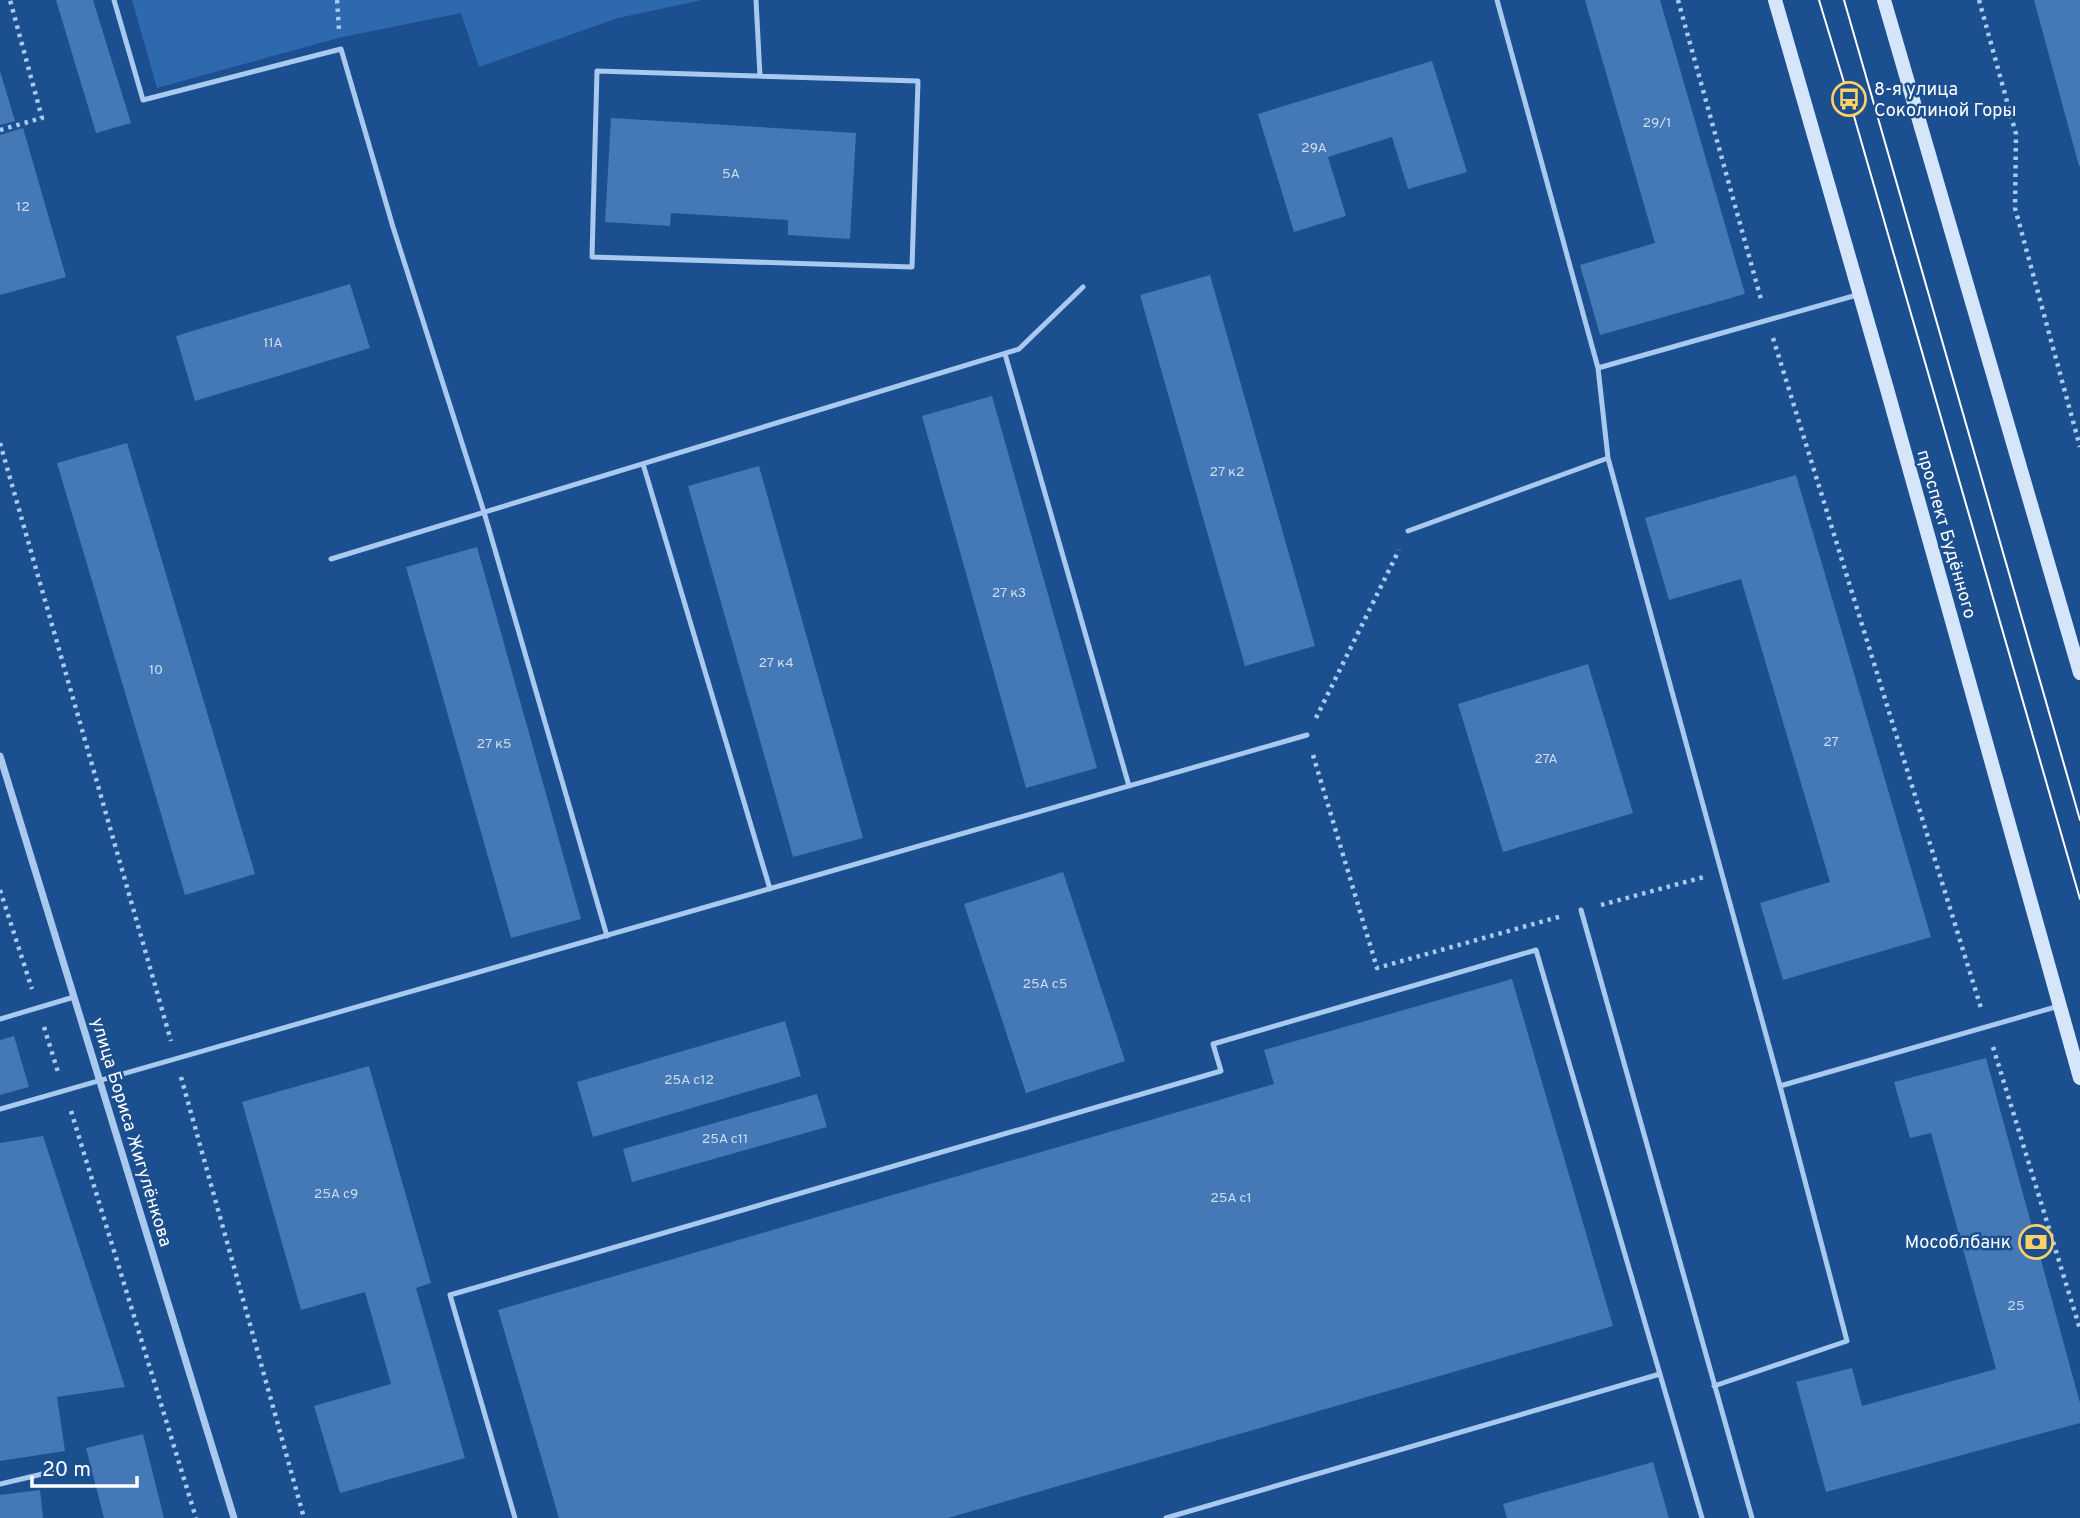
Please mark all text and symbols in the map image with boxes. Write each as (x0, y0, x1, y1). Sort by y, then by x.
place label: 8-я улица Соколиной Горы (1874, 79, 2017, 123)
bus stop icon: 8-я улица Соколиной Горы (1830, 80, 1868, 118)
house number: 29/1 (1642, 115, 1672, 132)
house number: 29А (1301, 140, 1327, 157)
house number: 5А (722, 166, 740, 183)
house number: 12 (16, 199, 30, 216)
house number: 11А (263, 335, 283, 352)
street label: проспект Будённого (1910, 447, 1981, 622)
house number: 27 к2 (1209, 464, 1245, 481)
house number: 27 к3 (992, 585, 1026, 602)
house number: 27 к4 (758, 655, 794, 672)
house number: 10 (149, 662, 163, 679)
house number: 27 (1823, 734, 1839, 751)
house number: 27 к5 (477, 736, 511, 753)
house number: 27А (1534, 751, 1558, 768)
house number: 25А с5 (1023, 976, 1067, 993)
street label: улица Бориса Жигулёнкова (85, 1015, 176, 1250)
house number: 25A c12 (664, 1072, 714, 1089)
house number: 25A c11 (702, 1131, 748, 1148)
house number: 25A c9 (314, 1186, 358, 1203)
house number: 25А с1 (1210, 1190, 1252, 1207)
bank icon: Мособлбанк (2017, 1223, 2055, 1261)
place label: Мособлбанк (1905, 1232, 2011, 1255)
house number: 25 (2007, 1298, 2025, 1315)
scale bar (32, 1444, 136, 1488)
text: 20 m (42, 1457, 91, 1484)

